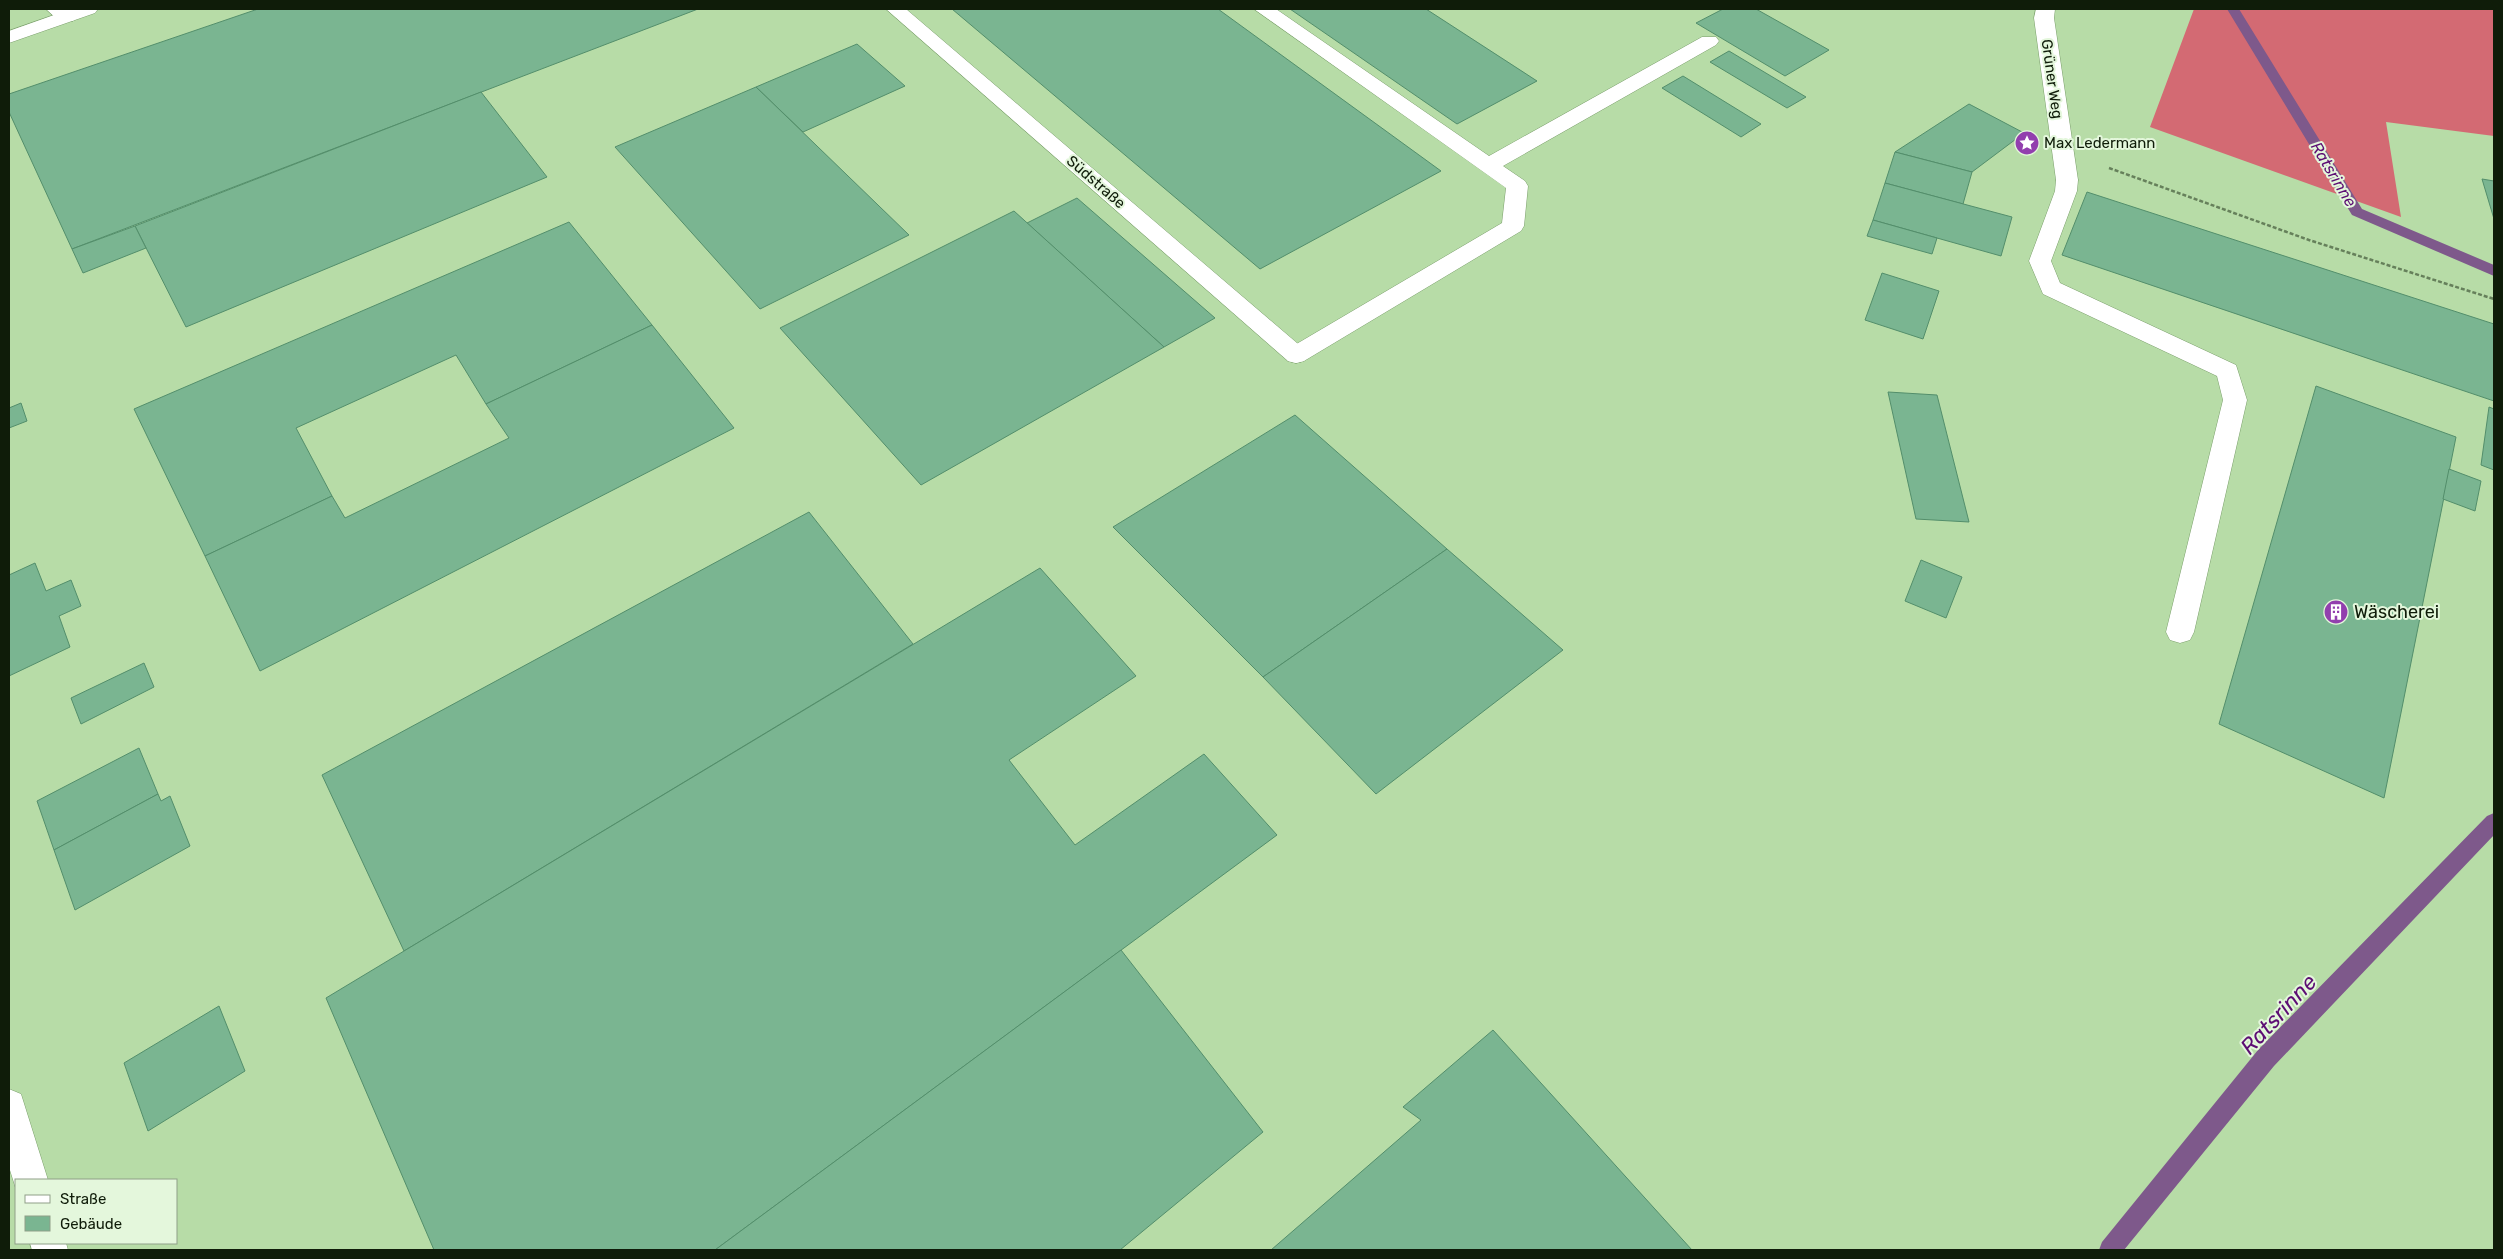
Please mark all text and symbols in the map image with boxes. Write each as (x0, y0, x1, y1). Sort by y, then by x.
street label: Grüner Weg (2038, 38, 2066, 120)
place icon: Max Ledermann (2014, 130, 2040, 156)
place label: Max Ledermann (2044, 134, 2155, 152)
water label: Ratsrinne (2307, 138, 2360, 210)
street label: Südstraße (1063, 152, 1129, 212)
building icon: Wäscherei (2323, 599, 2349, 625)
place label: Wäscherei (2354, 601, 2439, 623)
water label: Ratsrinne (2235, 969, 2322, 1060)
legend (15, 1179, 178, 1244)
text: Straße (60, 1190, 106, 1208)
text: Gebäude (60, 1215, 122, 1233)

